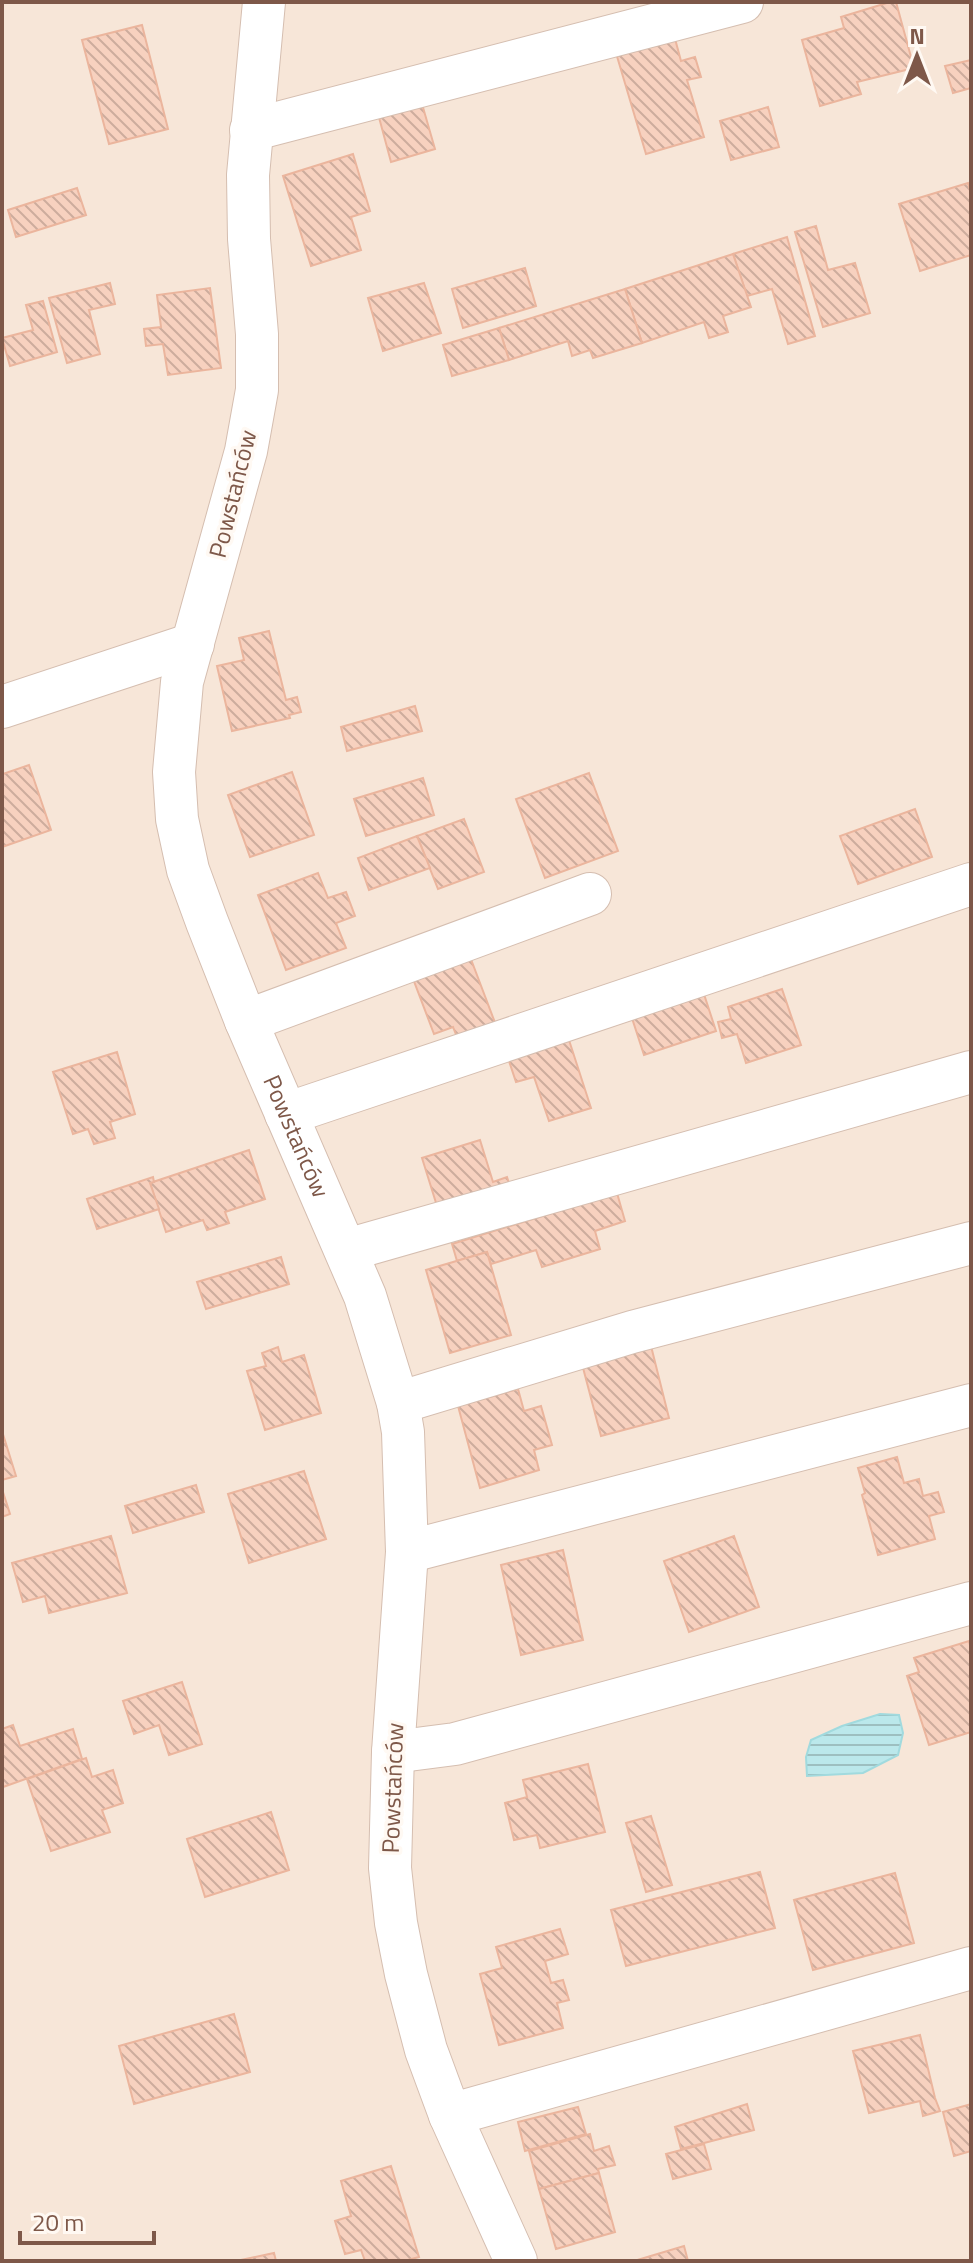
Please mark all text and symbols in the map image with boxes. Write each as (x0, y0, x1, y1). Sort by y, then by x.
north arrow (877, 16, 957, 96)
text: N (909, 19, 925, 53)
street label: Powstańców (199, 426, 265, 561)
street label: Powstańców (254, 1069, 339, 1203)
street label: Powstańców (372, 1722, 412, 1854)
scale bar (20, 2195, 154, 2245)
text: 20 m (32, 2204, 84, 2240)

